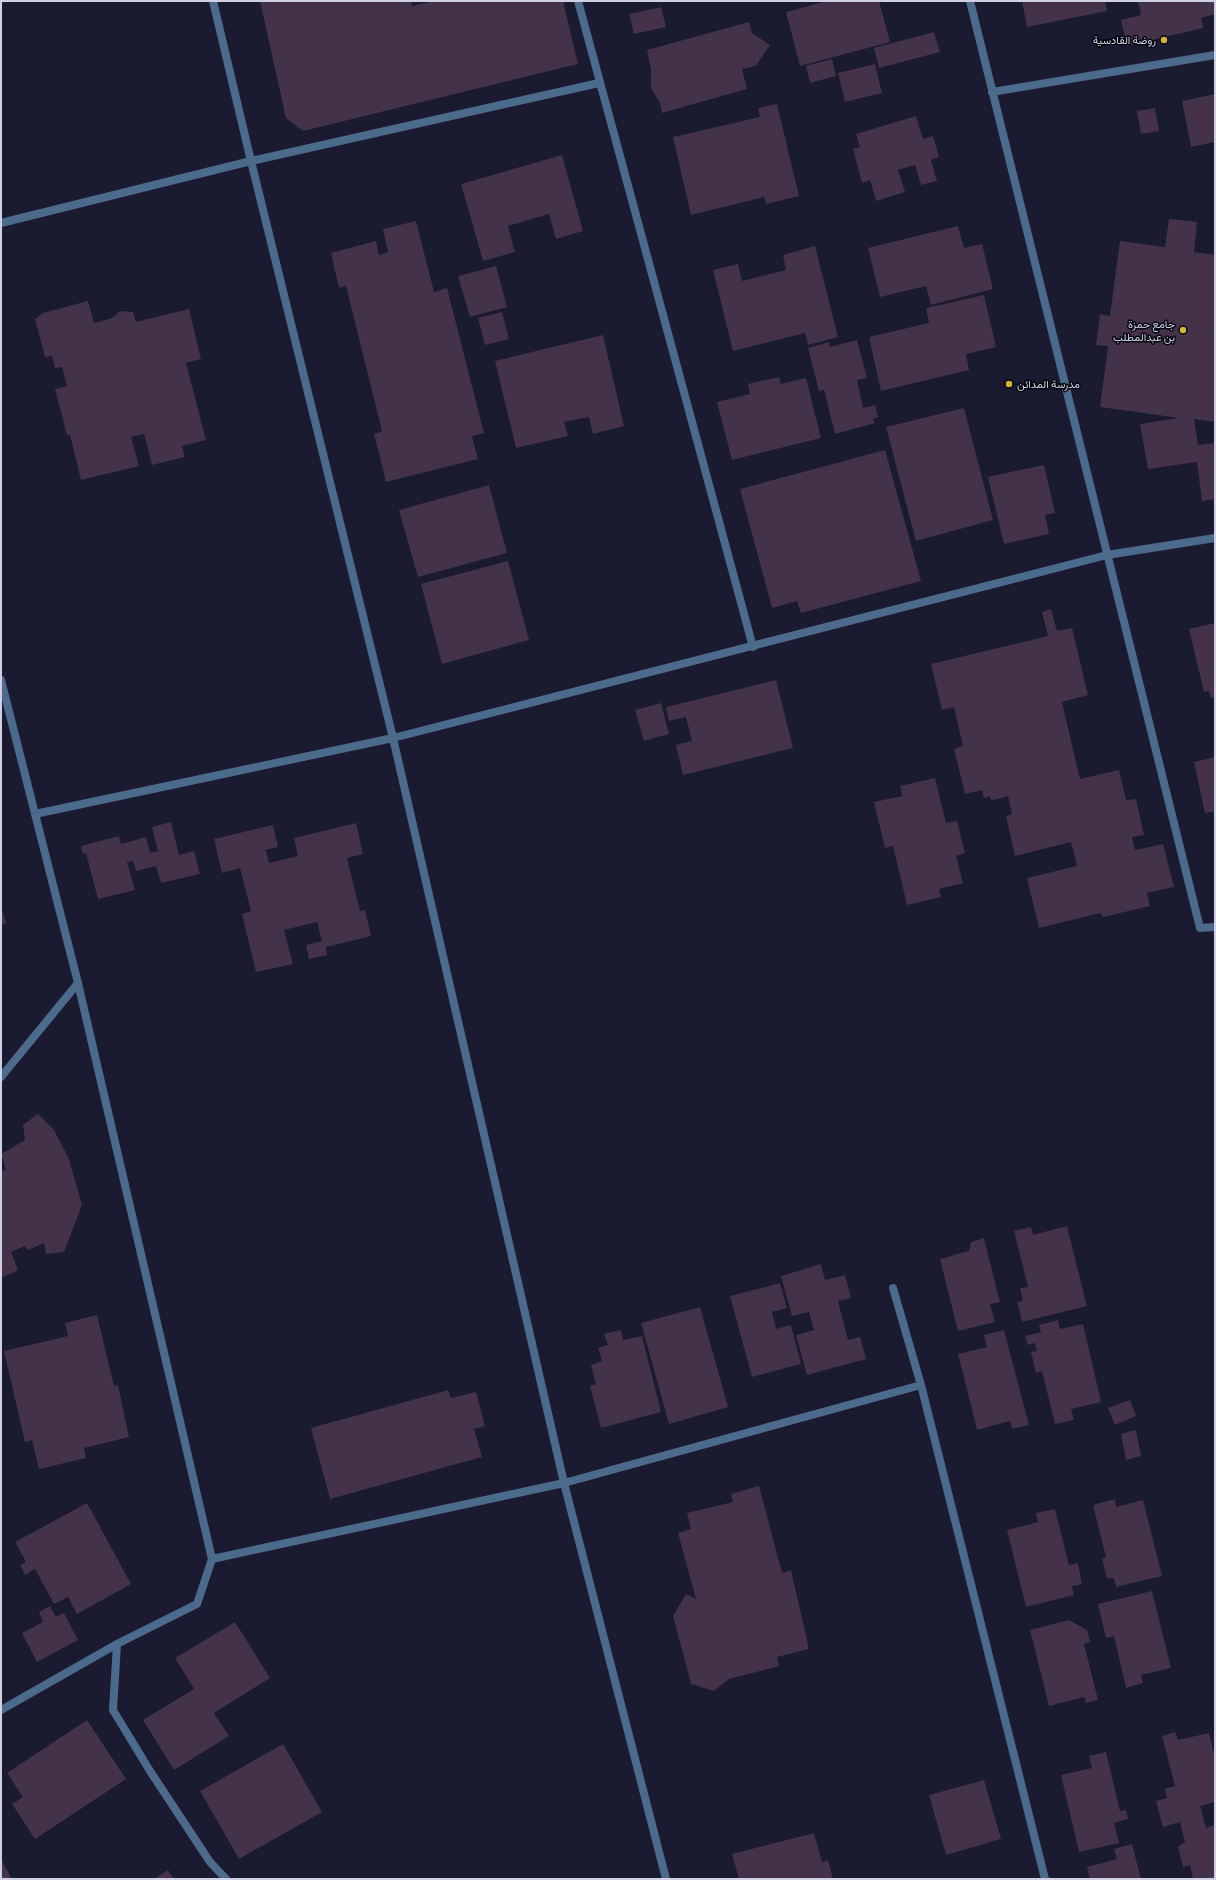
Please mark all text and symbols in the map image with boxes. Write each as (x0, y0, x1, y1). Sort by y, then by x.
place label: روضة القادسية (1093, 34, 1156, 47)
marker: روضة القادسية (1159, 35, 1169, 45)
place label: جامع حمزة بن عبدالمطلب (1113, 318, 1175, 344)
marker: جامع حمزة بن عبدالمطلب (1178, 325, 1188, 335)
place label: مدرسة المدائن (1017, 378, 1080, 391)
marker: مدرسة المدائن (1004, 379, 1014, 389)

